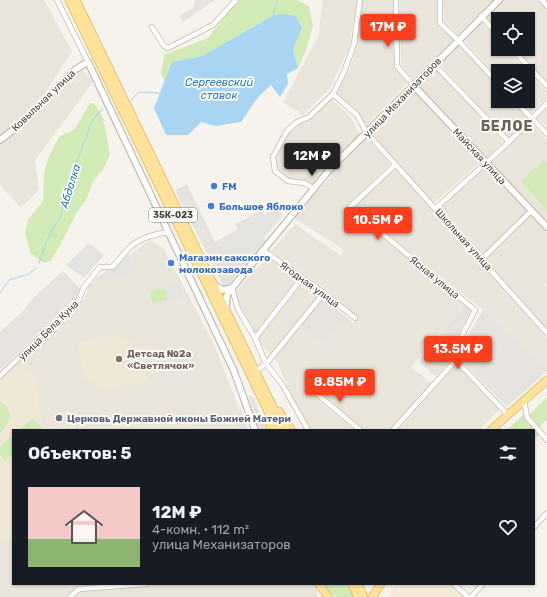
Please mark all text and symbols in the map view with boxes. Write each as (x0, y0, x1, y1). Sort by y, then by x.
map controls (491, 12, 535, 108)
button: locate (491, 12, 535, 56)
pin: 17M ₽ (360, 14, 416, 48)
text: 17M ₽ (370, 19, 406, 34)
street label: улица Механизаторов (361, 55, 444, 140)
button: layers (491, 64, 535, 108)
street label: Ковыльная улица (9, 67, 78, 134)
water label: Сергеевский ставок (185, 76, 253, 102)
district label: БЕЛОЕ (481, 118, 533, 135)
street label: Майская улица (450, 126, 508, 187)
pin: 12M ₽ (284, 143, 340, 177)
text: 12M ₽ (293, 148, 331, 163)
water label: Абдалка (57, 162, 83, 211)
marker: FM (209, 181, 219, 191)
place label: FM (222, 181, 236, 193)
marker: Большое Яблоко (206, 201, 216, 211)
place label: Большое Яблоко (219, 201, 303, 213)
street label: Школьная улица (432, 206, 494, 273)
pin: 10.5M ₽ (341, 207, 415, 241)
road number: 35К-023 (149, 208, 197, 222)
text: 10.5M ₽ (353, 212, 403, 227)
place label: Магазин сакского молокозавода (179, 252, 270, 276)
street label: Ясная улица (407, 254, 462, 301)
marker: Магазин сакского молокозавода (166, 258, 176, 268)
street label: Ягодная улица (277, 259, 342, 310)
street label: улица Бела Куна (16, 298, 81, 363)
pin: 13.5M ₽ (421, 336, 495, 370)
text: 13.5M ₽ (433, 341, 483, 356)
place label: Детсад №2а «Светлячок» (127, 348, 194, 372)
marker: Детсад №2а «Светлячок» (114, 354, 124, 364)
pin: 8.85M ₽ (303, 369, 377, 403)
text: 8.85M ₽ (314, 374, 366, 389)
marker: Церковь Державной иконы Божией Матери (54, 413, 64, 423)
place label: Церковь Державной иконы Божией Матери (67, 413, 291, 425)
icon: filters (497, 442, 519, 464)
text: Объектов: 5 (28, 443, 132, 463)
text: 12M ₽ (152, 502, 201, 522)
icon: home (60, 503, 108, 551)
icon: heart (497, 516, 519, 538)
text: 4-комн. · 112 m² (152, 522, 249, 537)
text: улица Механизаторов (152, 537, 291, 552)

